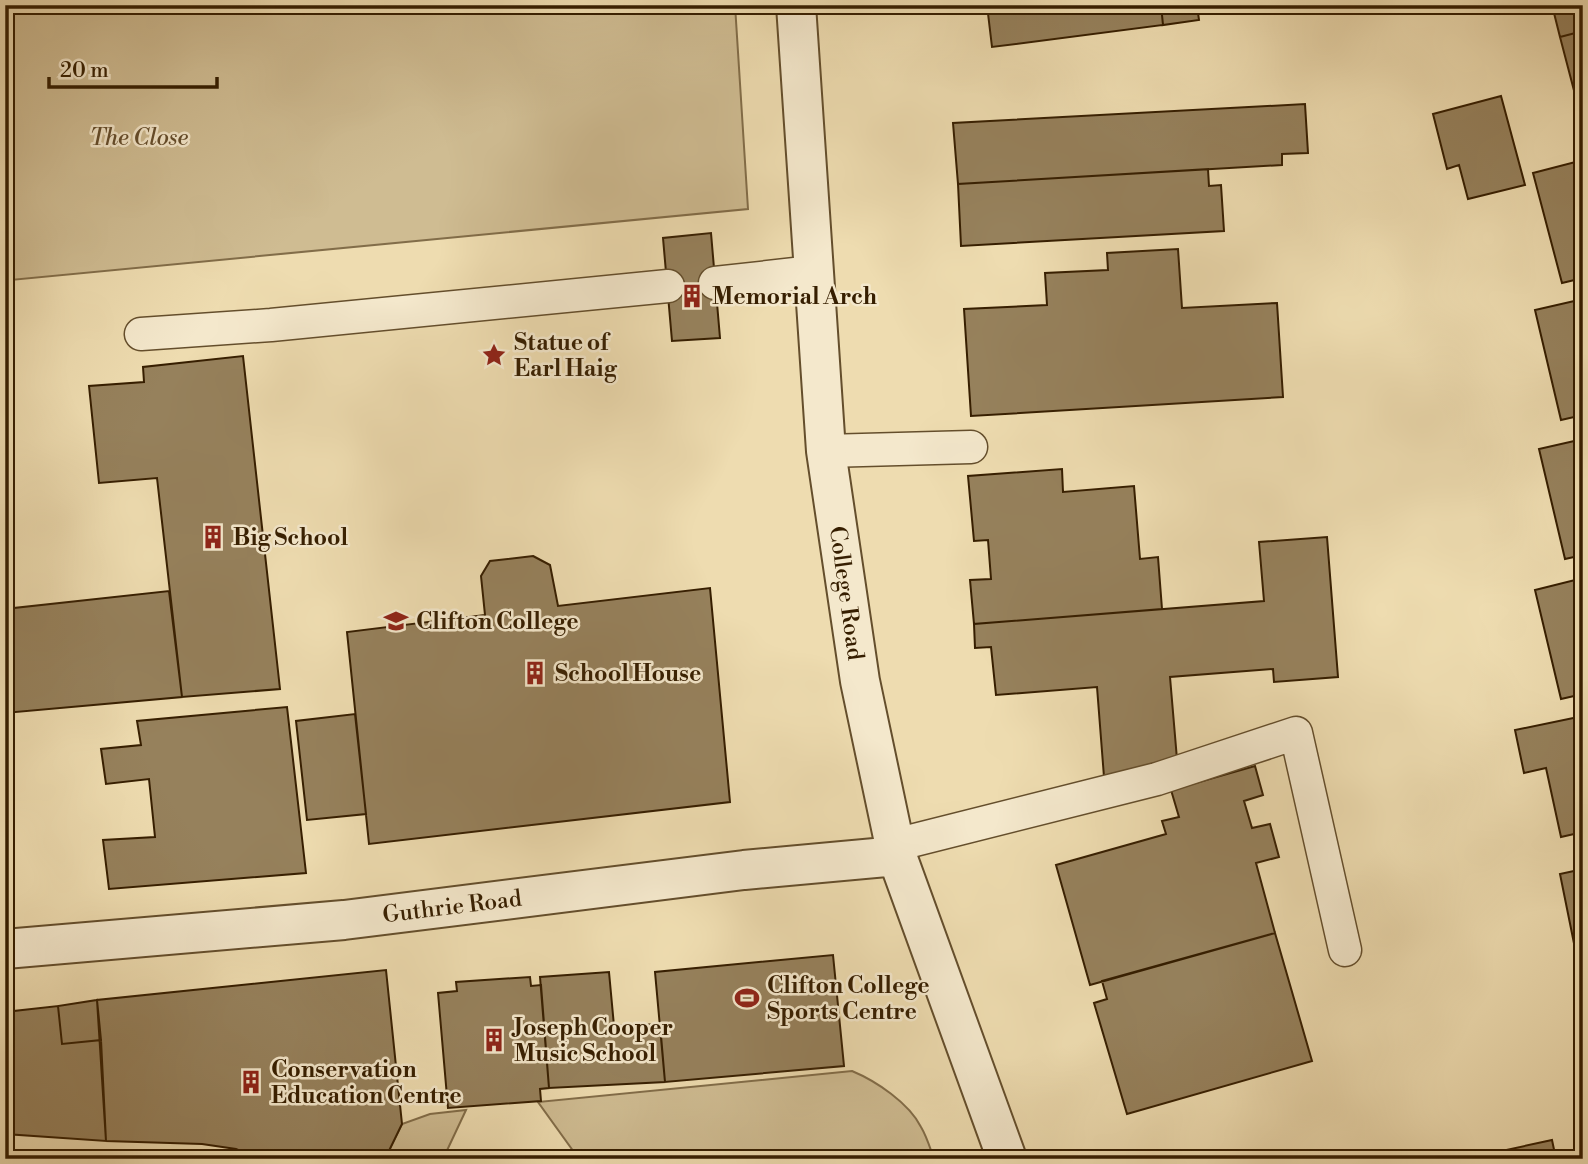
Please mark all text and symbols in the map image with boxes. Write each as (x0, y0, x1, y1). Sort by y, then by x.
scale bar (49, 46, 217, 90)
text: 20 m (60, 58, 109, 84)
park label: The Close (90, 124, 188, 152)
building icon: Memorial Arch (678, 282, 706, 310)
place label: Memorial Arch (712, 283, 877, 311)
place label: Statue of Earl Haig (514, 329, 618, 383)
place icon: Statue of Earl Haig (480, 341, 508, 369)
building icon: Big School (199, 523, 227, 551)
place label: Big School (233, 524, 348, 552)
street label: College Road (823, 524, 869, 662)
school or university icon: Clifton College (382, 607, 410, 635)
place label: Clifton College (416, 608, 579, 636)
building icon: School House (521, 659, 549, 687)
place label: School House (555, 660, 701, 688)
street label: Guthrie Road (381, 885, 523, 929)
place label: Clifton College Sports Centre (767, 972, 930, 1026)
sports icon: Clifton College Sports Centre (733, 984, 761, 1012)
place label: Joseph Cooper Music School (511, 1014, 673, 1068)
building icon: Joseph Cooper Music School (480, 1026, 508, 1054)
place label: Conservation Education Centre (271, 1056, 462, 1110)
building icon: Conservation Education Centre (237, 1068, 265, 1096)

